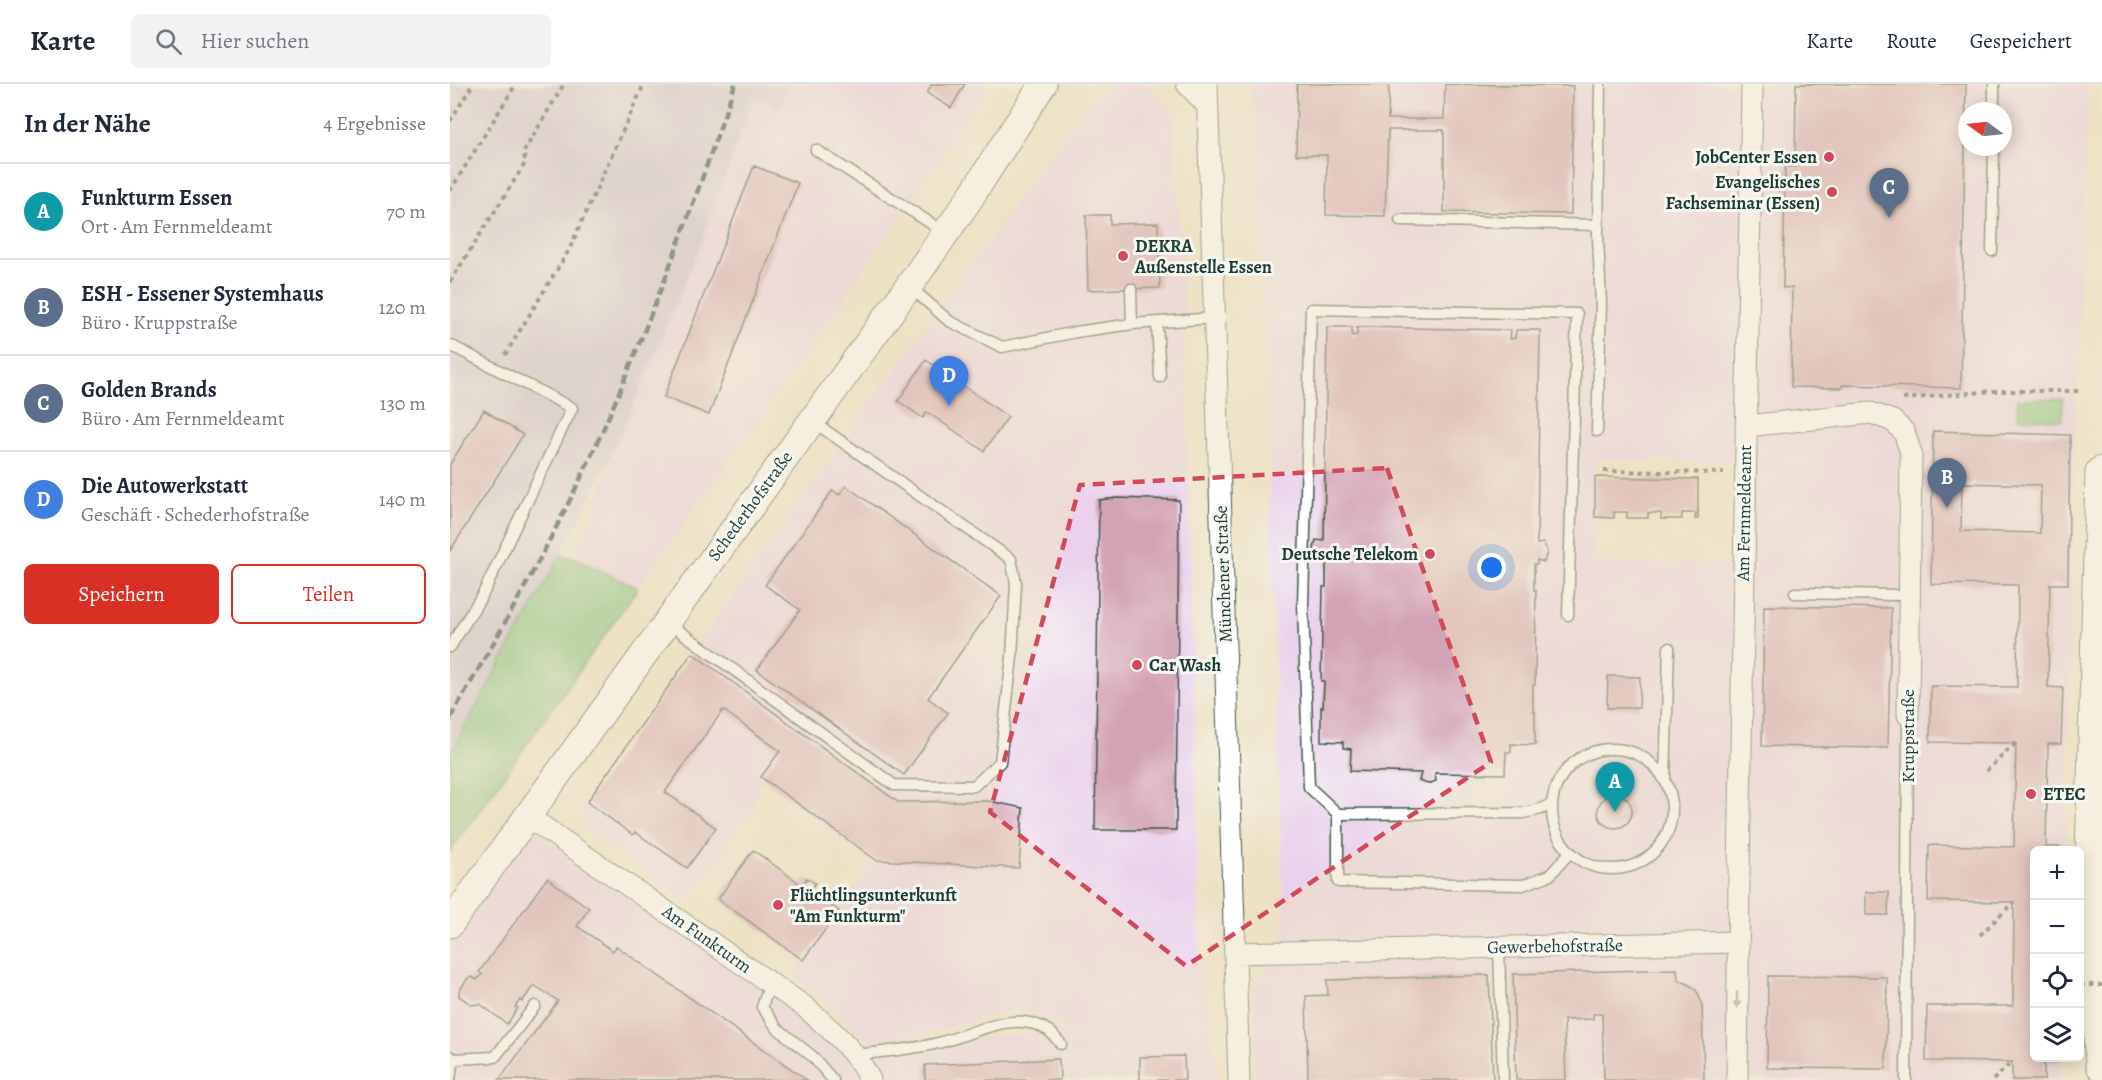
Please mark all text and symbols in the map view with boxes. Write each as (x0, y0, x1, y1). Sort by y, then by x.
search box (131, 14, 551, 68)
text: Karte (30, 22, 95, 60)
icon: search (152, 25, 185, 58)
text: Hier suchen (200, 26, 309, 56)
text: Karte (1806, 27, 1853, 55)
text: Route (1886, 27, 1937, 55)
text: Gespeichert (1970, 27, 2072, 55)
north arrow (1958, 102, 2012, 156)
text: In der Nähe (24, 106, 151, 141)
text: 4 Ergebnisse (323, 110, 426, 137)
place label: JobCenter Essen (1695, 145, 1817, 169)
marker: JobCenter Essen (1822, 150, 1836, 164)
pin: C (1870, 168, 1908, 218)
place label: Evangelisches Fachseminar (Essen) (1665, 170, 1820, 215)
text: Funkturm Essen (81, 183, 232, 213)
marker: Evangelisches Fachseminar (Essen) (1825, 185, 1839, 199)
text: A (37, 198, 50, 225)
text: 70 m (386, 198, 426, 225)
text: Ort · Am Fernmeldeamt (81, 213, 273, 240)
place label: DEKRA Außenstelle Essen (1134, 234, 1272, 279)
marker: DEKRA Außenstelle Essen (1116, 249, 1130, 263)
text: ESH - Essener Systemhaus (81, 279, 324, 309)
text: B (37, 294, 50, 321)
text: 120 m (378, 294, 426, 321)
text: Büro · Kruppstraße (81, 309, 237, 336)
pin: D (930, 356, 968, 406)
text: Golden Brands (81, 375, 217, 405)
text: C (37, 390, 50, 417)
text: 130 m (380, 390, 426, 417)
text: Büro · Am Fernmeldeamt (81, 405, 285, 432)
street label: Am Fernmeldeamt (1731, 445, 1757, 582)
street label: Schederhofstraße (702, 446, 798, 566)
pin: B (1928, 458, 1966, 508)
text: Die Autowerkstatt (81, 471, 248, 501)
text: D (37, 486, 50, 513)
text: 140 m (379, 486, 426, 513)
text: Geschäft · Schederhofstraße (81, 501, 309, 528)
street label: Münchener Straße (1209, 505, 1237, 643)
place label: Deutsche Telekom (1281, 542, 1418, 566)
marker: Deutsche Telekom (1423, 547, 1437, 561)
your location (1477, 553, 1506, 582)
button: Speichern (24, 564, 219, 624)
button: Teilen (231, 564, 426, 624)
place label: Car Wash (1149, 653, 1221, 677)
marker: Car Wash (1130, 658, 1144, 672)
street label: Kruppstraße (1896, 689, 1920, 783)
pin: A (1596, 762, 1634, 812)
place label: ETEC (2043, 782, 2086, 806)
marker: ETEC (2024, 787, 2038, 801)
map controls (2030, 846, 2084, 1062)
button: + (2030, 846, 2084, 900)
place label: Flüchtlingsunterkunft "Am Funkturm" (790, 883, 957, 928)
marker: Flüchtlingsunterkunft "Am Funkturm" (771, 898, 785, 912)
street label: Am Funkturm (657, 899, 756, 979)
button: − (2030, 900, 2084, 954)
street label: Gewerbehofstraße (1487, 933, 1623, 959)
button: locate (2030, 954, 2084, 1008)
one-way arrow (1732, 991, 1742, 1010)
button: layers (2030, 1008, 2084, 1062)

